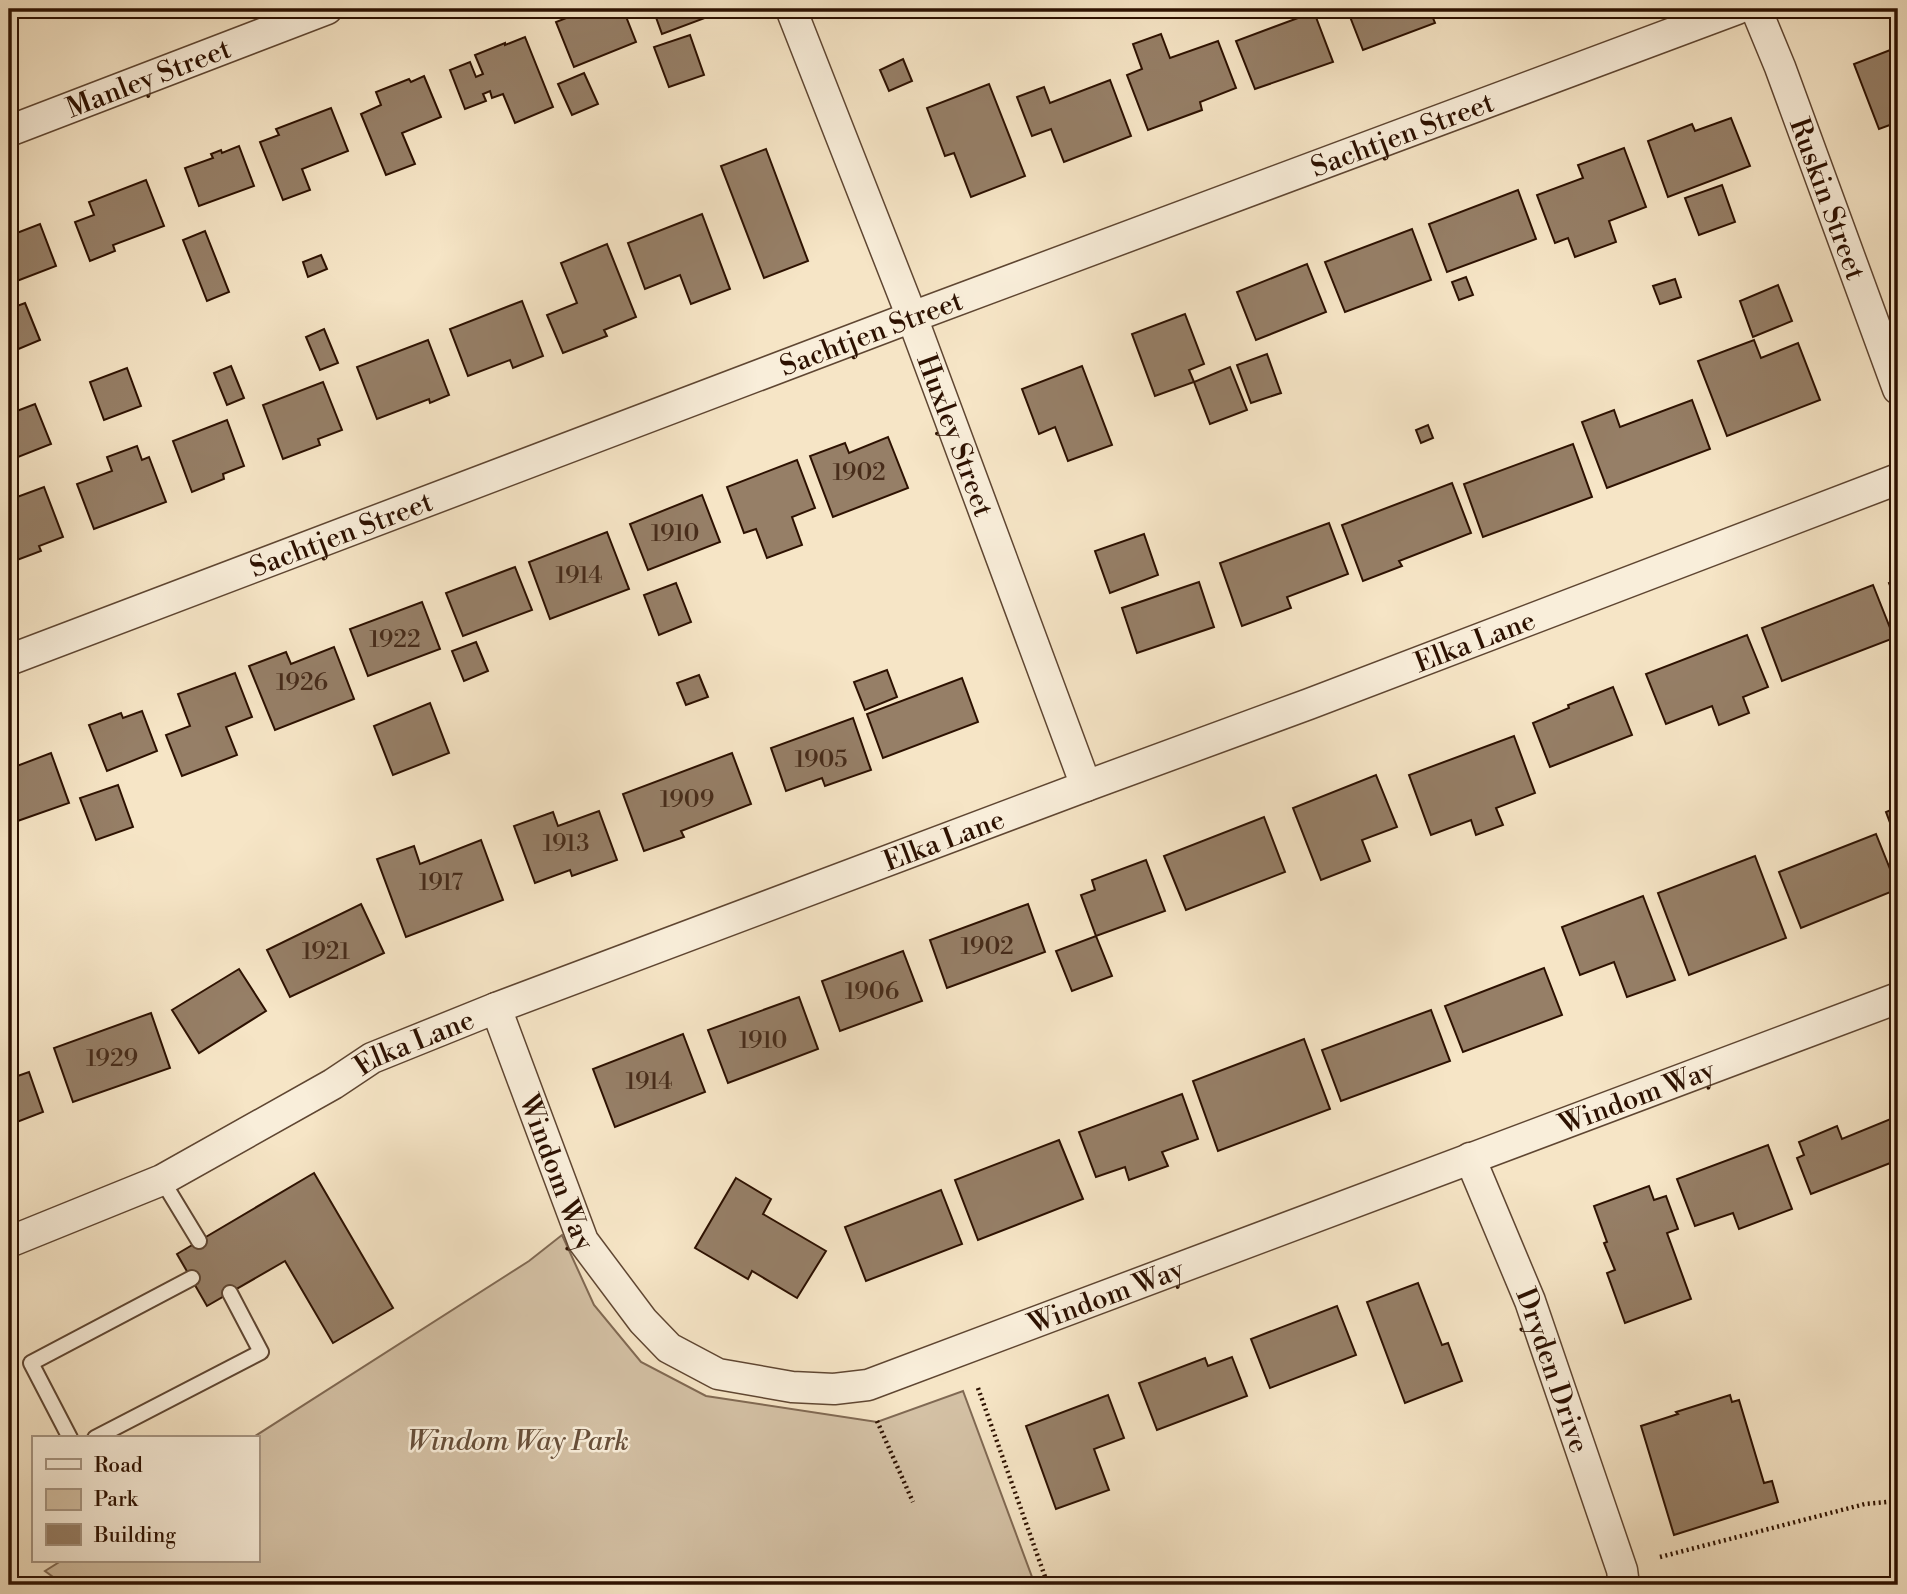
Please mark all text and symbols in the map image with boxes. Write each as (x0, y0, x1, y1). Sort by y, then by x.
street label: Manley Street (61, 32, 236, 126)
street label: Sachtjen Street (1306, 85, 1499, 186)
street label: Ruskin Street (1781, 113, 1873, 285)
street label: Sachtjen Street (775, 284, 968, 385)
street label: Huxley Street (908, 350, 1001, 522)
house number: 1902 (832, 458, 886, 488)
street label: Sachtjen Street (245, 485, 438, 586)
house number: 1910 (651, 519, 699, 549)
house number: 1914 (556, 561, 602, 591)
street label: Elka Lane (1410, 603, 1541, 681)
house number: 1922 (369, 625, 421, 655)
house number: 1926 (276, 668, 328, 698)
house number: 1905 (794, 745, 848, 775)
house number: 1909 (660, 785, 714, 815)
street label: Elka Lane (879, 802, 1010, 880)
house number: 1913 (543, 829, 589, 859)
house number: 1917 (419, 868, 463, 898)
house number: 1902 (960, 932, 1014, 962)
house number: 1921 (302, 937, 351, 967)
house number: 1906 (845, 977, 899, 1007)
street label: Elka Lane (348, 1003, 480, 1084)
house number: 1910 (739, 1026, 787, 1056)
house number: 1929 (86, 1044, 138, 1074)
street label: Windom Way (1553, 1052, 1720, 1143)
house number: 1914 (626, 1067, 672, 1097)
street label: Windom Way (510, 1089, 601, 1259)
street label: Windom Way (1023, 1252, 1189, 1343)
street label: Dryden Drive (1507, 1283, 1597, 1457)
park label: Windom Way Park (407, 1424, 629, 1459)
legend (32, 1436, 259, 1562)
text: Road (94, 1453, 143, 1479)
text: Park (94, 1487, 139, 1513)
text: Building (93, 1523, 176, 1549)

